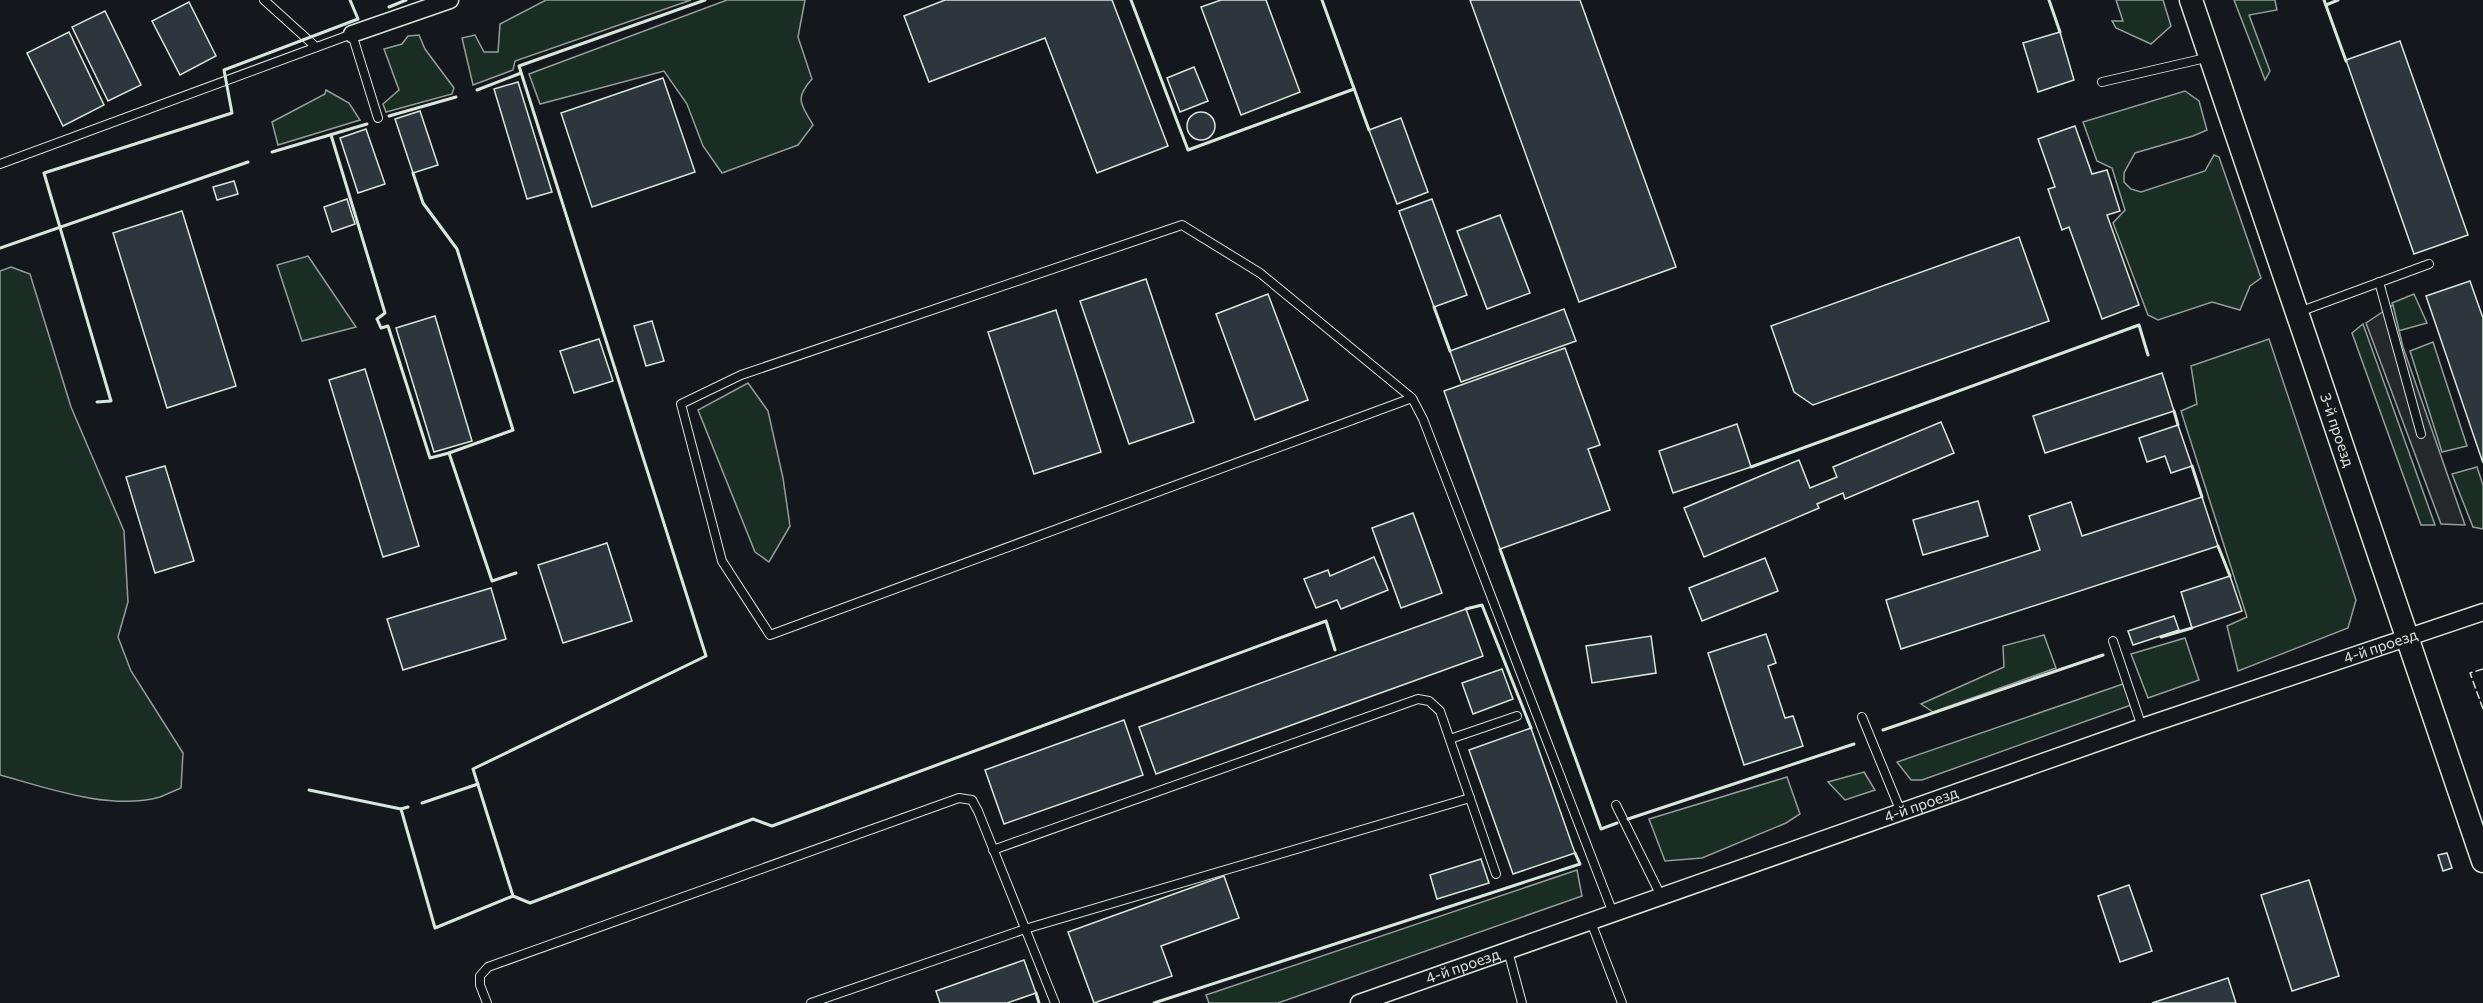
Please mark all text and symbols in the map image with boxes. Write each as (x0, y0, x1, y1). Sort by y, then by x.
street label: 3-й проезд (2317, 390, 2359, 469)
street label: 4-й проезд (2341, 625, 2420, 666)
street label: 4-й проезд (1881, 783, 1960, 825)
street label: 4-й проезд (1423, 944, 1502, 987)

